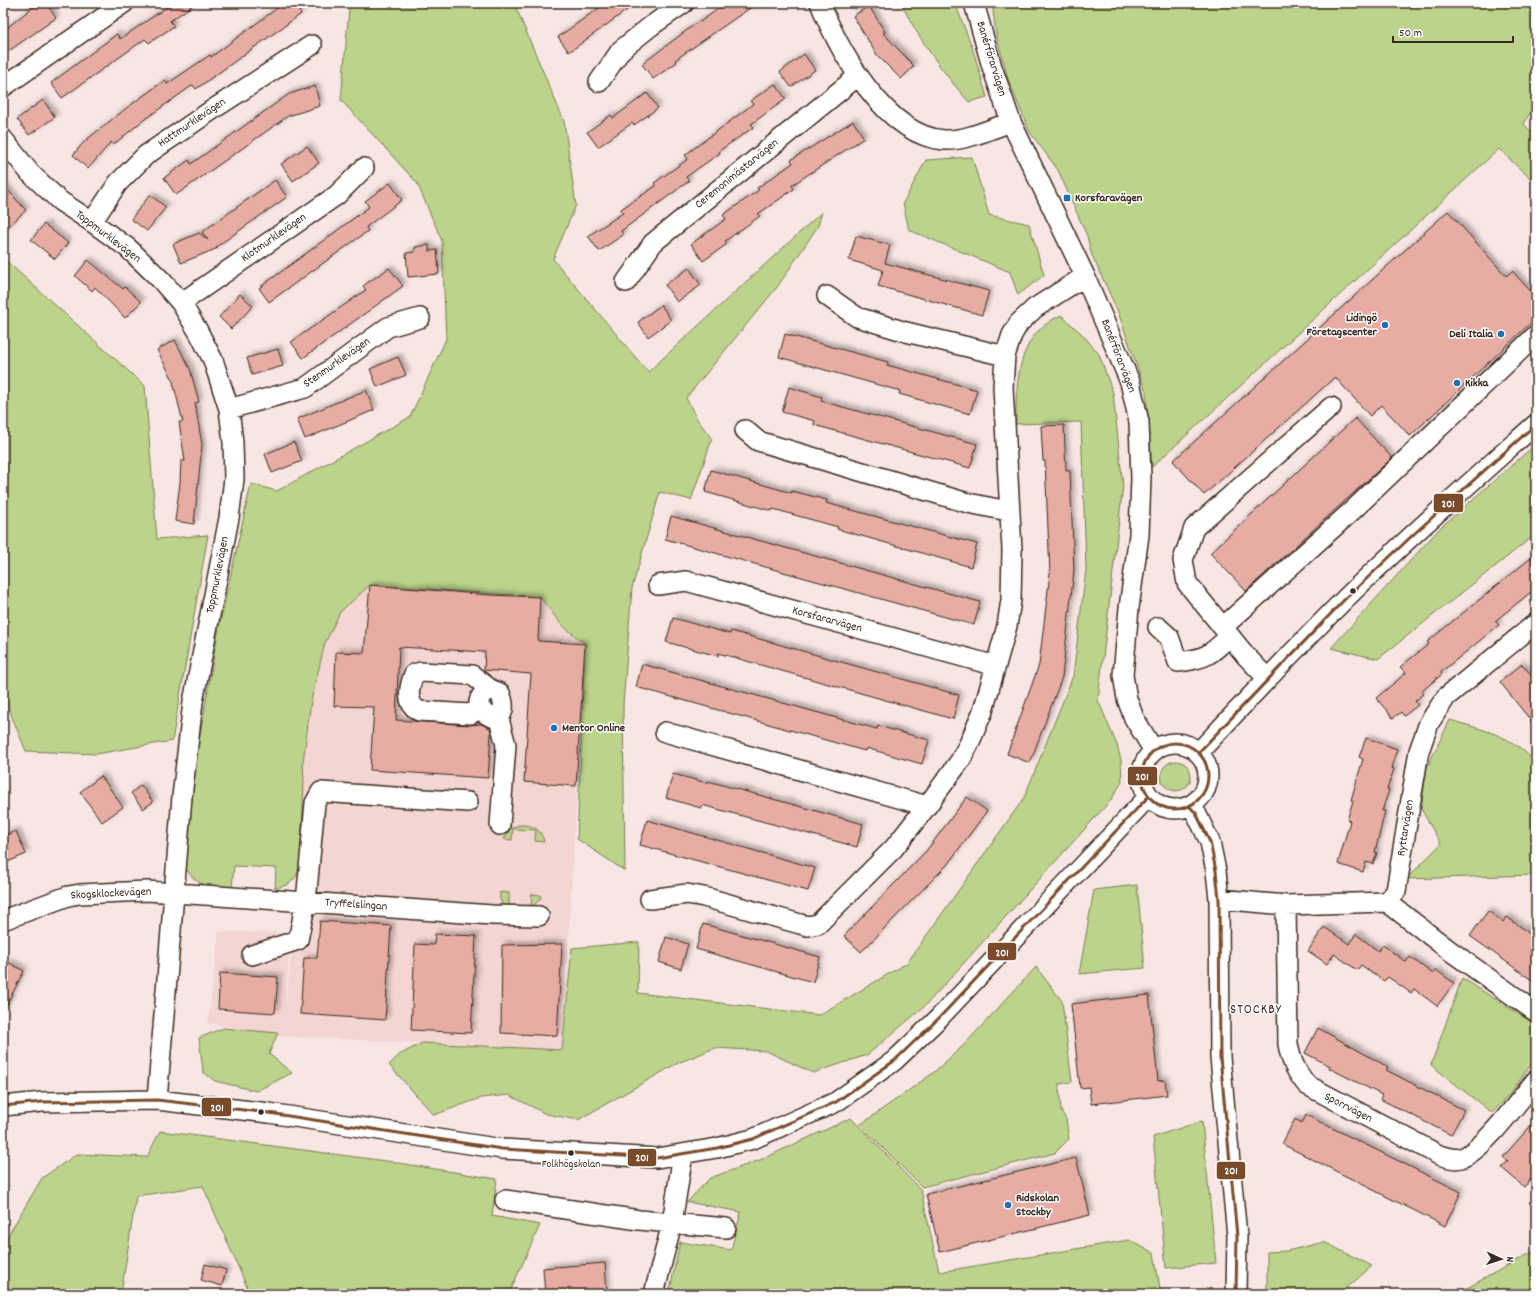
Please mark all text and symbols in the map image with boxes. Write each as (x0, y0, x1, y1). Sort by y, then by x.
scale bar (1393, 18, 1513, 44)
street label: Banérförarvägen (972, 19, 1011, 99)
text: 50 m (1399, 25, 1422, 42)
street label: Hattmurklevägen (155, 94, 230, 152)
street label: Ceremonimästarvägen (692, 135, 783, 213)
place label: Korsfaravägen (1075, 190, 1143, 207)
marker: Korsfaravägen (1062, 193, 1072, 203)
street label: Toppmurklevägen (72, 207, 145, 268)
street label: Klotmurklevägen (238, 209, 310, 267)
place label: Lidingö Företagscenter (1306, 310, 1378, 341)
street label: Banérförarvägen (1096, 317, 1140, 396)
marker: Lidingö Företagscenter (1380, 320, 1390, 330)
place label: Deli Italia (1449, 326, 1494, 343)
marker: Deli Italia (1496, 329, 1506, 339)
street label: Stenmurklevägen (300, 333, 374, 392)
place label: Kikka (1465, 375, 1490, 392)
marker: Kikka (1452, 378, 1462, 388)
line badge: 201 (1433, 493, 1464, 513)
text: 201 (1441, 497, 1455, 513)
street label: Toppmurklevägen (202, 535, 234, 615)
unlabelled marker (1348, 586, 1358, 596)
street label: Korsfararvägen (790, 602, 864, 638)
place label: Mentor Online (562, 720, 626, 737)
marker: Mentor Online (549, 723, 559, 733)
line badge: 201 (1127, 766, 1158, 786)
text: 201 (1135, 770, 1149, 786)
street label: Ryttarvägen (1393, 798, 1419, 857)
street label: Skogsklockevägen (70, 883, 152, 905)
street label: Tryffelslingan (324, 894, 388, 916)
line badge: 201 (987, 942, 1017, 961)
text: 201 (995, 946, 1009, 962)
district label: STOCKBY (1230, 1000, 1282, 1020)
street label: Sporrvägen (1321, 1089, 1375, 1128)
line badge: 201 (201, 1097, 232, 1117)
text: 201 (210, 1101, 224, 1117)
unlabelled marker (256, 1107, 266, 1117)
marker: Folkhögskolan (566, 1148, 576, 1158)
line badge: 201 (627, 1148, 657, 1167)
text: 201 (635, 1151, 649, 1167)
place label: Folkhögskolan (542, 1157, 600, 1173)
line badge: 201 (1216, 1161, 1246, 1180)
text: 201 (1224, 1164, 1238, 1180)
place label: Ridskolan Stockby (1016, 1190, 1059, 1221)
marker: Ridskolan Stockby (1003, 1200, 1013, 1210)
north arrow (1481, 1239, 1521, 1279)
text: N (1501, 1256, 1517, 1263)

